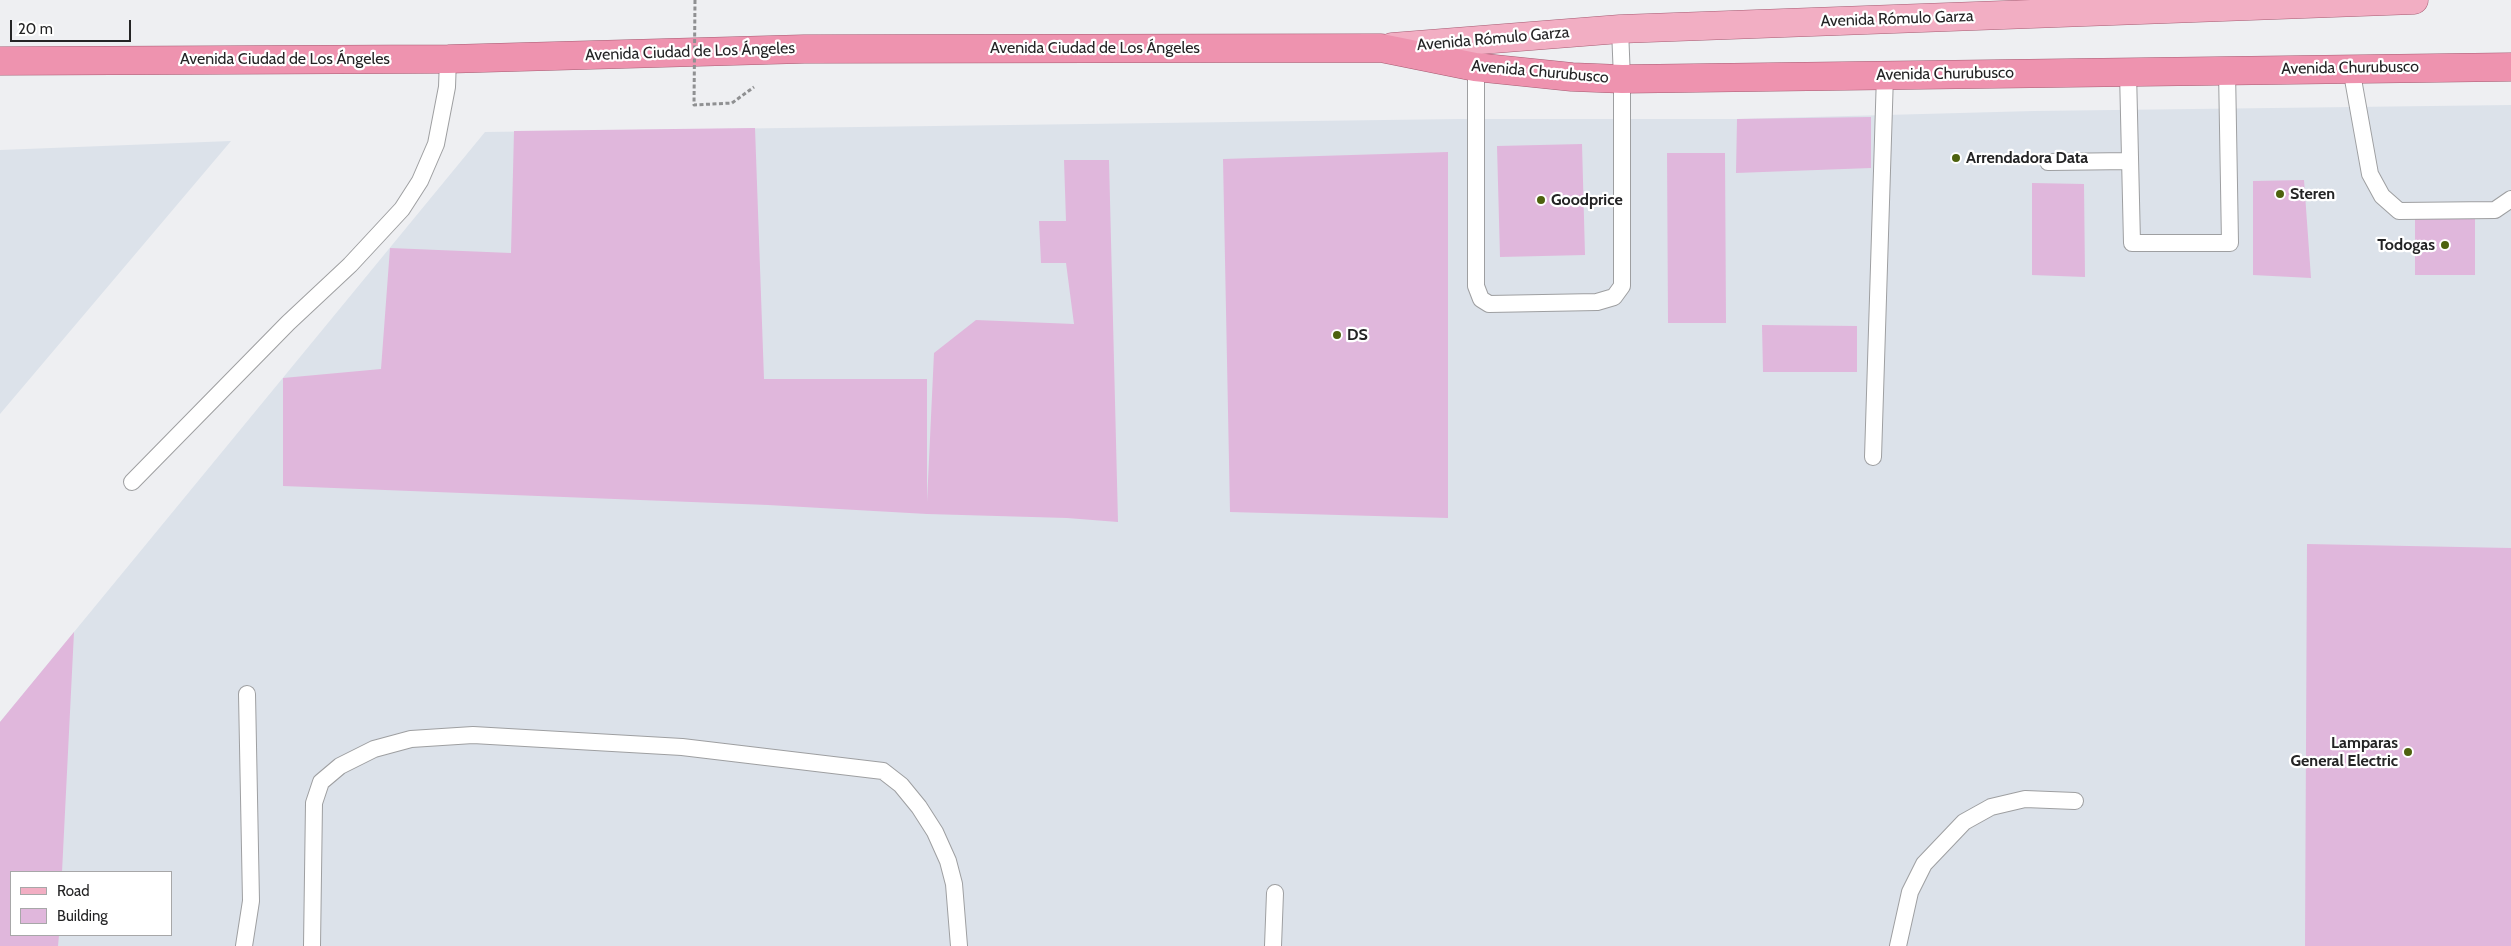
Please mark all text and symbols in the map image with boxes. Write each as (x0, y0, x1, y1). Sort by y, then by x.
street label: Avenida Rómulo Garza (1820, 7, 1974, 31)
scale bar (12, 10, 134, 42)
text: 20 m (18, 20, 53, 38)
street label: Avenida Rómulo Garza (1416, 23, 1570, 55)
street label: Avenida Ciudad de Los Ángeles (990, 38, 1200, 58)
street label: Avenida Ciudad de Los Ángeles (585, 39, 795, 65)
street label: Avenida Ciudad de Los Ángeles (180, 49, 390, 69)
street label: Avenida Churubusco (1470, 56, 1610, 88)
street label: Avenida Churubusco (2281, 57, 2419, 79)
street label: Avenida Churubusco (1876, 63, 2014, 85)
place label: Arrendadora Data (1966, 148, 2088, 168)
marker: Arrendadora Data (1950, 152, 1962, 164)
place label: Steren (2290, 184, 2335, 204)
marker: Steren (2274, 188, 2286, 200)
place label: Goodprice (1551, 190, 1623, 210)
marker: Goodprice (1535, 194, 1547, 206)
place label: Todogas (2377, 235, 2435, 255)
marker: Todogas (2439, 239, 2451, 251)
place label: DS (1347, 325, 1368, 345)
marker: DS (1331, 329, 1343, 341)
place label: Lamparas General Electric (2291, 733, 2398, 771)
marker: Lamparas General Electric (2402, 746, 2414, 758)
legend (10, 871, 172, 936)
text: Road (57, 882, 90, 900)
text: Building (57, 907, 108, 925)

